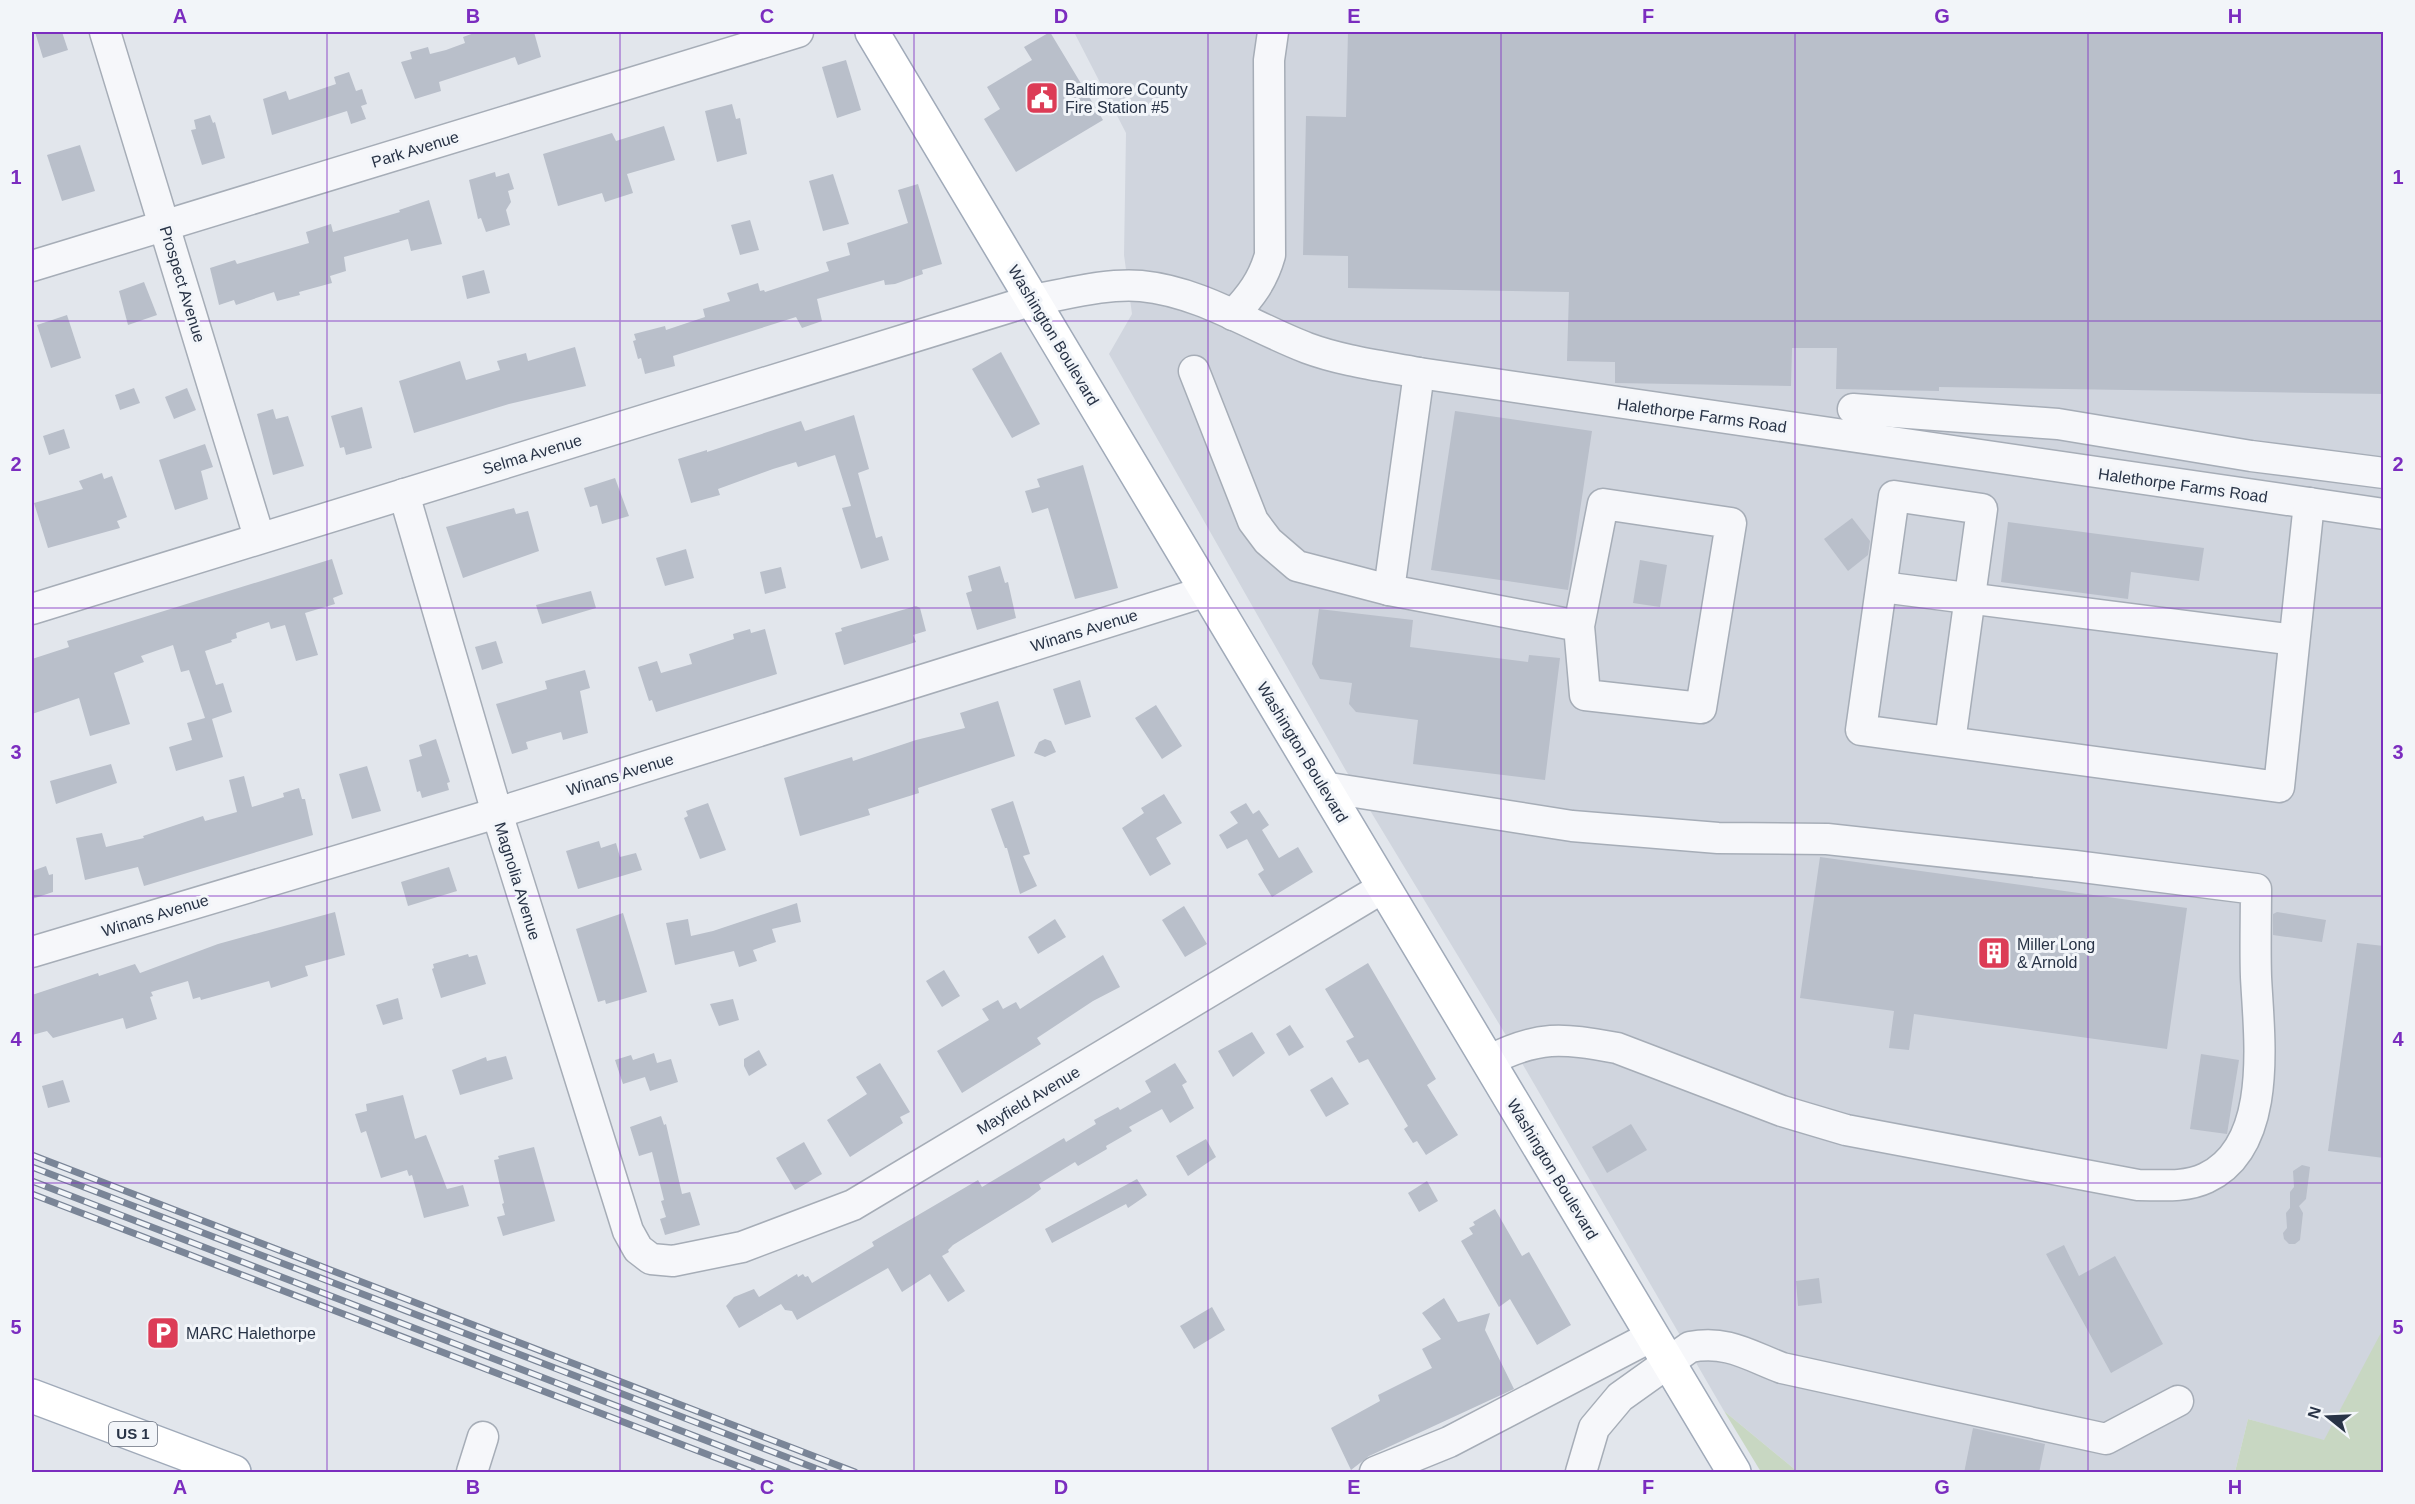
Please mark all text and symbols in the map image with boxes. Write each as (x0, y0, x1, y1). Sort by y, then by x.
text: A (173, 5, 187, 27)
text: B (466, 5, 480, 27)
text: C (760, 5, 774, 27)
text: D (1054, 5, 1068, 27)
text: E (1347, 5, 1361, 27)
text: F (1642, 5, 1654, 27)
text: G (1934, 5, 1950, 27)
text: H (2228, 5, 2242, 27)
public building icon: Baltimore County Fire Station #5 (1024, 80, 1060, 116)
place label: Baltimore County Fire Station #5 (1065, 81, 1188, 116)
street label: Park Avenue (369, 128, 461, 171)
text: 1 (10, 166, 22, 188)
text: 1 (2392, 166, 2404, 188)
street label: Prospect Avenue (157, 224, 208, 344)
street label: Washington Boulevard (1005, 262, 1102, 408)
street label: Halethorpe Farms Road (1616, 395, 1788, 436)
street label: Selma Avenue (480, 431, 584, 478)
text: 2 (10, 453, 22, 475)
text: 2 (2392, 453, 2404, 475)
street label: Halethorpe Farms Road (2097, 465, 2269, 506)
street label: Winans Avenue (1029, 606, 1140, 655)
street label: Washington Boulevard (1254, 679, 1351, 825)
text: 3 (10, 741, 22, 763)
text: 3 (2392, 741, 2404, 763)
street label: Winans Avenue (565, 750, 676, 799)
street label: Magnolia Avenue (491, 820, 544, 942)
street label: Winans Avenue (100, 891, 211, 940)
building icon: Miller Long & Arnold (1976, 935, 2012, 971)
place label: Miller Long & Arnold (2017, 936, 2095, 971)
text: 4 (10, 1028, 22, 1050)
text: 4 (2392, 1028, 2404, 1050)
street label: Mayfield Avenue (974, 1063, 1083, 1138)
street label: Washington Boulevard (1504, 1096, 1601, 1242)
parking icon: MARC Halethorpe (145, 1315, 181, 1351)
text: 5 (10, 1316, 22, 1338)
text: 5 (2392, 1316, 2404, 1338)
place label: MARC Halethorpe (186, 1325, 316, 1342)
north arrow (2298, 1387, 2358, 1447)
text: N (2304, 1404, 2324, 1421)
road number: US 1 (109, 1422, 157, 1446)
text: A (173, 1476, 187, 1498)
text: B (466, 1476, 480, 1498)
text: C (760, 1476, 774, 1498)
text: D (1054, 1476, 1068, 1498)
text: E (1347, 1476, 1361, 1498)
text: F (1642, 1476, 1654, 1498)
text: G (1934, 1476, 1950, 1498)
text: H (2228, 1476, 2242, 1498)

